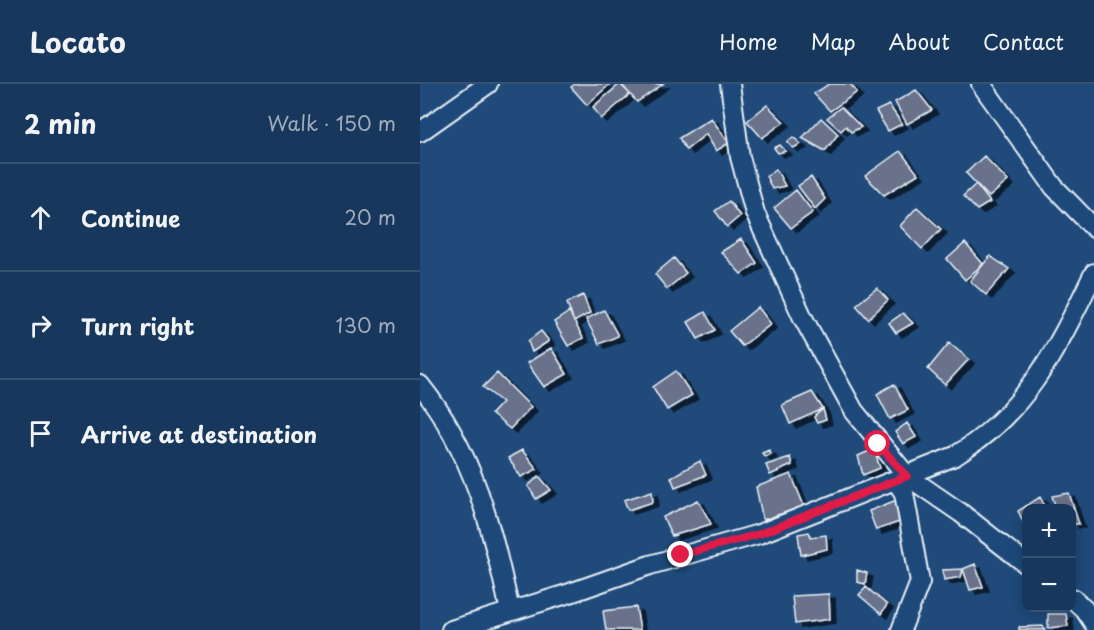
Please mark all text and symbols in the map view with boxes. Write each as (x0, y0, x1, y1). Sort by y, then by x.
text: Locato (30, 20, 126, 63)
text: Home (719, 25, 778, 57)
text: Map (811, 25, 856, 57)
text: About (889, 25, 950, 57)
text: Contact (983, 25, 1064, 57)
text: 2 min (24, 104, 97, 143)
text: Walk · 150 m (267, 108, 396, 138)
icon: ahead (24, 201, 57, 234)
text: Continue (81, 201, 180, 234)
text: 20 m (344, 202, 396, 232)
icon: right (24, 309, 57, 342)
text: Turn right (81, 309, 194, 342)
text: 130 m (336, 310, 396, 340)
icon: arrive (24, 417, 57, 450)
text: Arrive at destination (81, 417, 317, 450)
route start (864, 430, 890, 456)
map controls (1022, 504, 1076, 612)
button: + (1022, 504, 1076, 558)
route end (667, 541, 693, 567)
button: − (1022, 558, 1076, 612)

